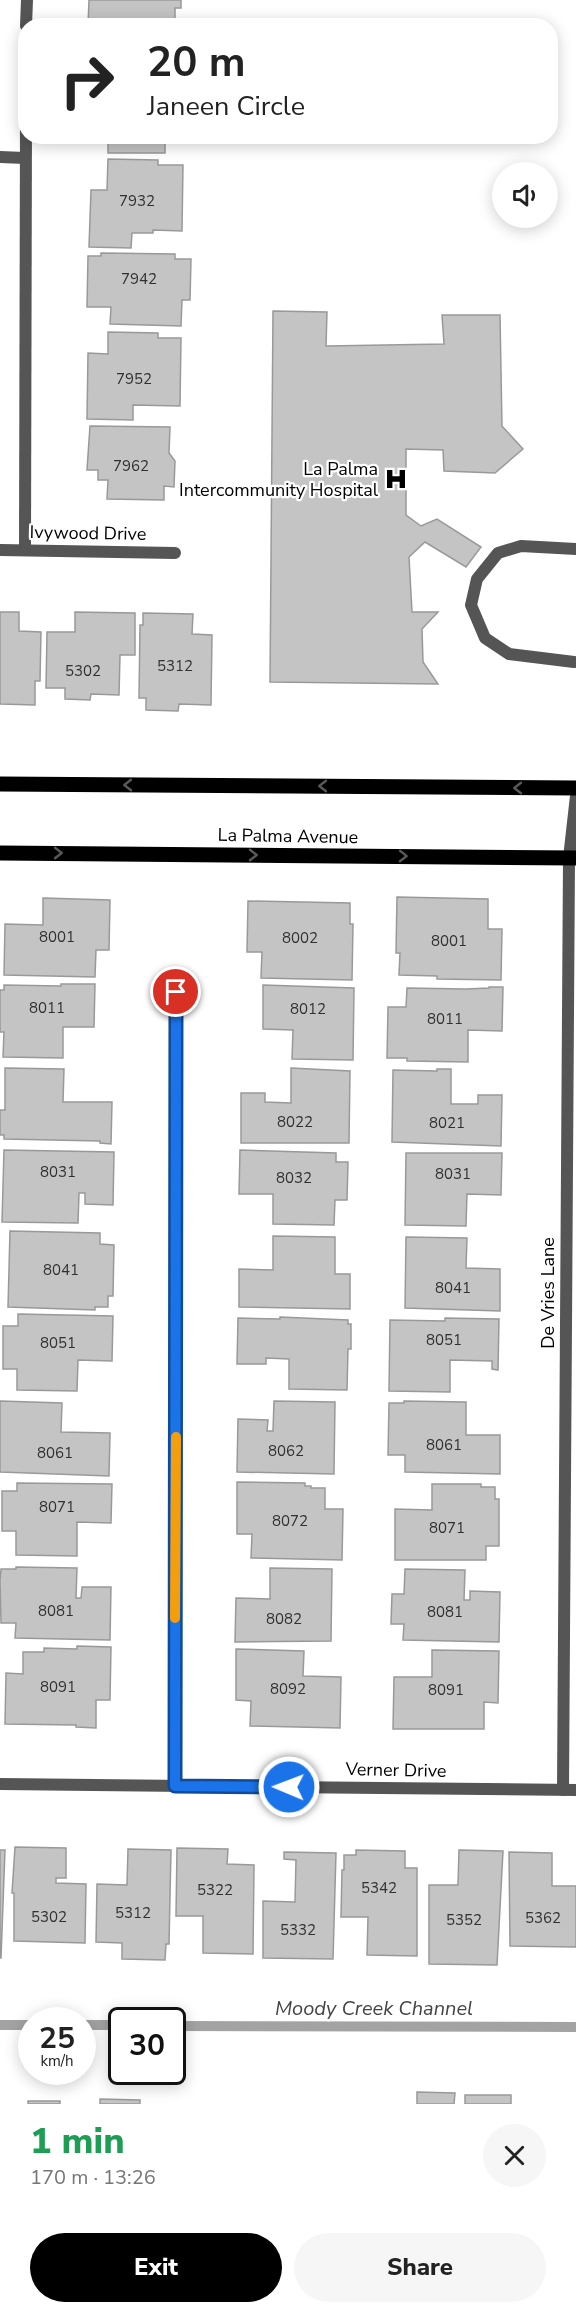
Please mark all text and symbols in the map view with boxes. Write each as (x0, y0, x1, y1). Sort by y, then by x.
text: 20 m (147, 34, 246, 91)
icon: right (48, 42, 126, 120)
text: Janeen Circle (147, 88, 305, 125)
map controls (492, 162, 558, 228)
button: sound (492, 162, 558, 228)
house number: 7932 (119, 191, 155, 211)
house number: 7942 (121, 269, 157, 289)
house number: 7952 (116, 369, 152, 389)
house number: 7962 (113, 456, 149, 476)
place label: La Palma Intercommunity Hospital (179, 457, 379, 502)
hospital icon: La Palma Intercommunity Hospital (383, 466, 409, 492)
street label: Ivywood Drive (29, 520, 147, 546)
house number: 5312 (157, 656, 193, 676)
house number: 5302 (65, 661, 101, 681)
one-way arrow (123, 779, 132, 791)
one-way arrow (318, 780, 327, 793)
one-way arrow (513, 782, 522, 794)
street label: La Palma Avenue (217, 823, 359, 849)
one-way arrow (54, 847, 63, 859)
one-way arrow (249, 849, 258, 861)
one-way arrow (399, 850, 408, 862)
house number: 8001 (39, 927, 75, 947)
house number: 8002 (282, 928, 318, 948)
house number: 8001 (431, 931, 467, 951)
pin (150, 966, 201, 1017)
icon: arrive (159, 975, 192, 1008)
house number: 8011 (29, 998, 65, 1018)
house number: 8012 (290, 999, 326, 1019)
house number: 8011 (427, 1009, 463, 1029)
house number: 8022 (277, 1112, 313, 1132)
house number: 8021 (429, 1113, 465, 1133)
house number: 8031 (40, 1162, 76, 1182)
house number: 8031 (435, 1164, 471, 1184)
house number: 8032 (276, 1168, 312, 1188)
street label: De Vries Lane (536, 1237, 560, 1349)
house number: 8041 (43, 1260, 79, 1280)
house number: 8041 (435, 1278, 471, 1298)
house number: 8051 (426, 1330, 462, 1350)
house number: 8051 (40, 1333, 76, 1353)
house number: 8061 (426, 1435, 462, 1455)
house number: 8062 (268, 1441, 304, 1461)
house number: 8061 (37, 1443, 73, 1463)
house number: 8071 (39, 1497, 75, 1517)
house number: 8072 (272, 1511, 308, 1531)
house number: 8071 (429, 1518, 465, 1538)
house number: 8081 (38, 1601, 74, 1621)
house number: 8081 (427, 1602, 463, 1622)
house number: 8082 (266, 1609, 302, 1629)
house number: 8091 (40, 1677, 76, 1697)
house number: 8092 (270, 1679, 306, 1699)
house number: 8091 (428, 1680, 464, 1700)
position arrow (257, 1755, 321, 1819)
street label: Verner Drive (344, 1757, 447, 1783)
house number: 5342 (361, 1878, 397, 1898)
house number: 5322 (197, 1880, 233, 1900)
house number: 5312 (115, 1903, 151, 1923)
house number: 5302 (31, 1907, 67, 1927)
house number: 5362 (525, 1908, 561, 1928)
house number: 5352 (446, 1910, 482, 1930)
house number: 5332 (280, 1920, 316, 1940)
water label: Moody Creek Channel (275, 1995, 473, 2022)
speed limit sign: 30 (108, 2007, 186, 2085)
text: 25 (39, 2018, 75, 2059)
text: km/h (40, 2051, 74, 2071)
text: 1 min (30, 2117, 125, 2166)
button: close (483, 2124, 546, 2187)
text: 170 m · 13:26 (30, 2164, 156, 2191)
button: Exit (30, 2233, 282, 2302)
button: Share (294, 2233, 546, 2302)

